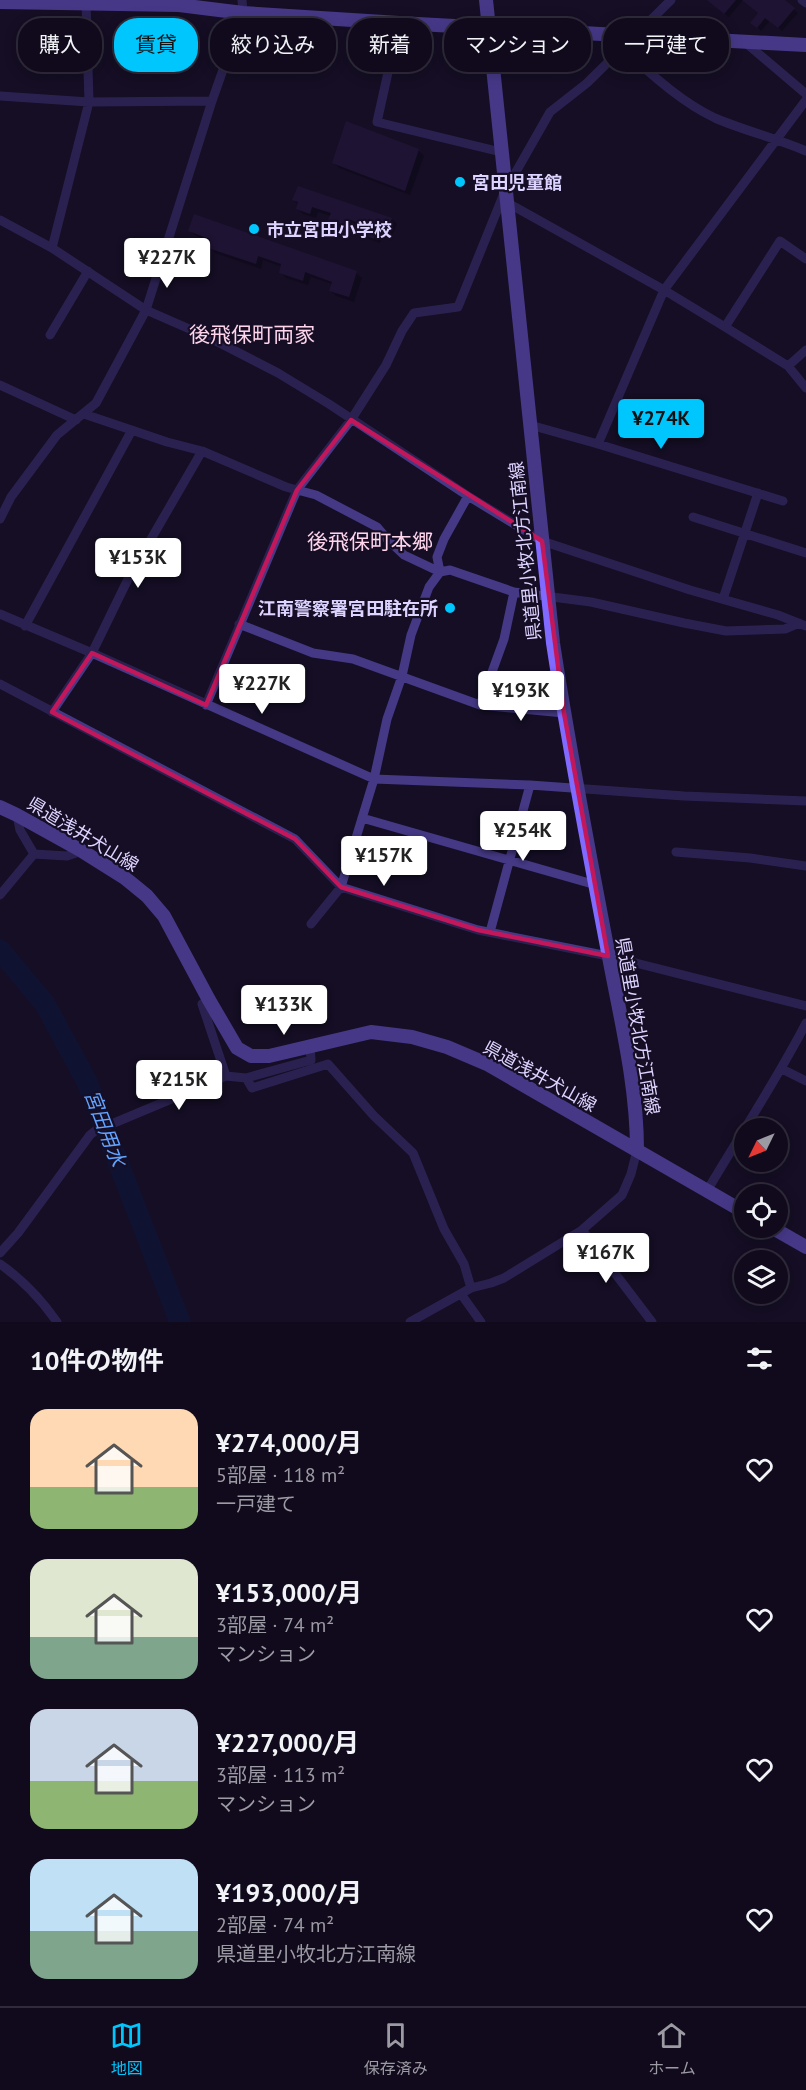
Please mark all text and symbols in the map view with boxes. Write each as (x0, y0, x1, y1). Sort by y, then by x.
chip: 購入 (18, 18, 102, 72)
chip: 賃貸 (114, 18, 198, 72)
chip: 絞り込み (210, 18, 336, 72)
chip: 新着 (348, 18, 432, 72)
chip: マンション (444, 18, 591, 72)
chip: 一戸建て (603, 18, 729, 72)
place label: 宮田児童館 (472, 171, 562, 194)
marker: 宮田児童館 (453, 175, 467, 189)
place label: 市立宮田小学校 (266, 218, 392, 241)
marker: 市立宮田小学校 (247, 222, 261, 236)
pin: ¥227K (125, 238, 209, 289)
text: ¥227K (138, 244, 196, 270)
district label: 後飛保町両家 (189, 321, 315, 348)
pin: ¥274K (619, 399, 703, 450)
text: ¥274K (632, 405, 690, 431)
street label: 県道里小牧北方江南線 (504, 460, 546, 642)
district label: 後飛保町本郷 (307, 528, 433, 555)
pin: ¥153K (96, 538, 180, 589)
text: ¥153K (109, 544, 167, 570)
place label: 江南警察署宮田駐在所 (258, 597, 438, 620)
marker: 江南警察署宮田駐在所 (443, 601, 457, 615)
pin: ¥227K (220, 664, 304, 715)
text: ¥227K (233, 670, 291, 696)
pin: ¥193K (479, 671, 563, 722)
text: ¥193K (492, 677, 550, 703)
street label: 県道浅井犬山線 (23, 792, 143, 876)
pin: ¥254K (481, 811, 565, 862)
text: ¥254K (494, 817, 552, 843)
pin: ¥157K (342, 836, 426, 887)
text: ¥157K (355, 842, 413, 868)
street label: 県道里小牧北方江南線 (611, 935, 665, 1117)
pin: ¥133K (242, 985, 326, 1036)
text: ¥133K (255, 991, 313, 1017)
street label: 県道浅井犬山線 (479, 1035, 601, 1117)
pin: ¥215K (137, 1060, 221, 1111)
text: ¥215K (150, 1066, 208, 1092)
water label: 宮田用水 (79, 1086, 132, 1172)
north arrow (734, 1118, 788, 1172)
map controls (734, 1118, 788, 1304)
button: locate (734, 1184, 788, 1238)
pin: ¥167K (564, 1233, 648, 1284)
text: ¥167K (577, 1239, 635, 1265)
button: layers (734, 1250, 788, 1304)
icon: filters (743, 1342, 776, 1375)
text: 10件の物件 (30, 1344, 163, 1377)
text: ¥274,000/月 (216, 1426, 362, 1459)
icon: home (78, 1433, 150, 1505)
icon: heart (743, 1453, 776, 1486)
text: 5部屋 · 118 m² (216, 1462, 345, 1488)
text: 一戸建て (216, 1491, 296, 1517)
text: ¥153,000/月 (216, 1576, 362, 1609)
icon: home (78, 1583, 150, 1655)
icon: heart (743, 1603, 776, 1636)
text: 3部屋 · 74 m² (216, 1612, 334, 1638)
text: マンション (216, 1641, 316, 1667)
text: ¥227,000/月 (216, 1726, 359, 1759)
icon: home (78, 1733, 150, 1805)
icon: heart (743, 1753, 776, 1786)
text: 3部屋 · 113 m² (216, 1762, 345, 1788)
text: マンション (216, 1791, 316, 1817)
text: ¥193,000/月 (216, 1876, 362, 1909)
icon: home (78, 1883, 150, 1955)
icon: heart (743, 1903, 776, 1936)
text: 2部屋 · 74 m² (216, 1912, 334, 1938)
text: 県道里小牧北方江南線 (216, 1941, 416, 1967)
tab: 地図 (110, 2019, 143, 2079)
tab: 保存済み (364, 2019, 428, 2079)
tab: ホーム (648, 2019, 696, 2079)

